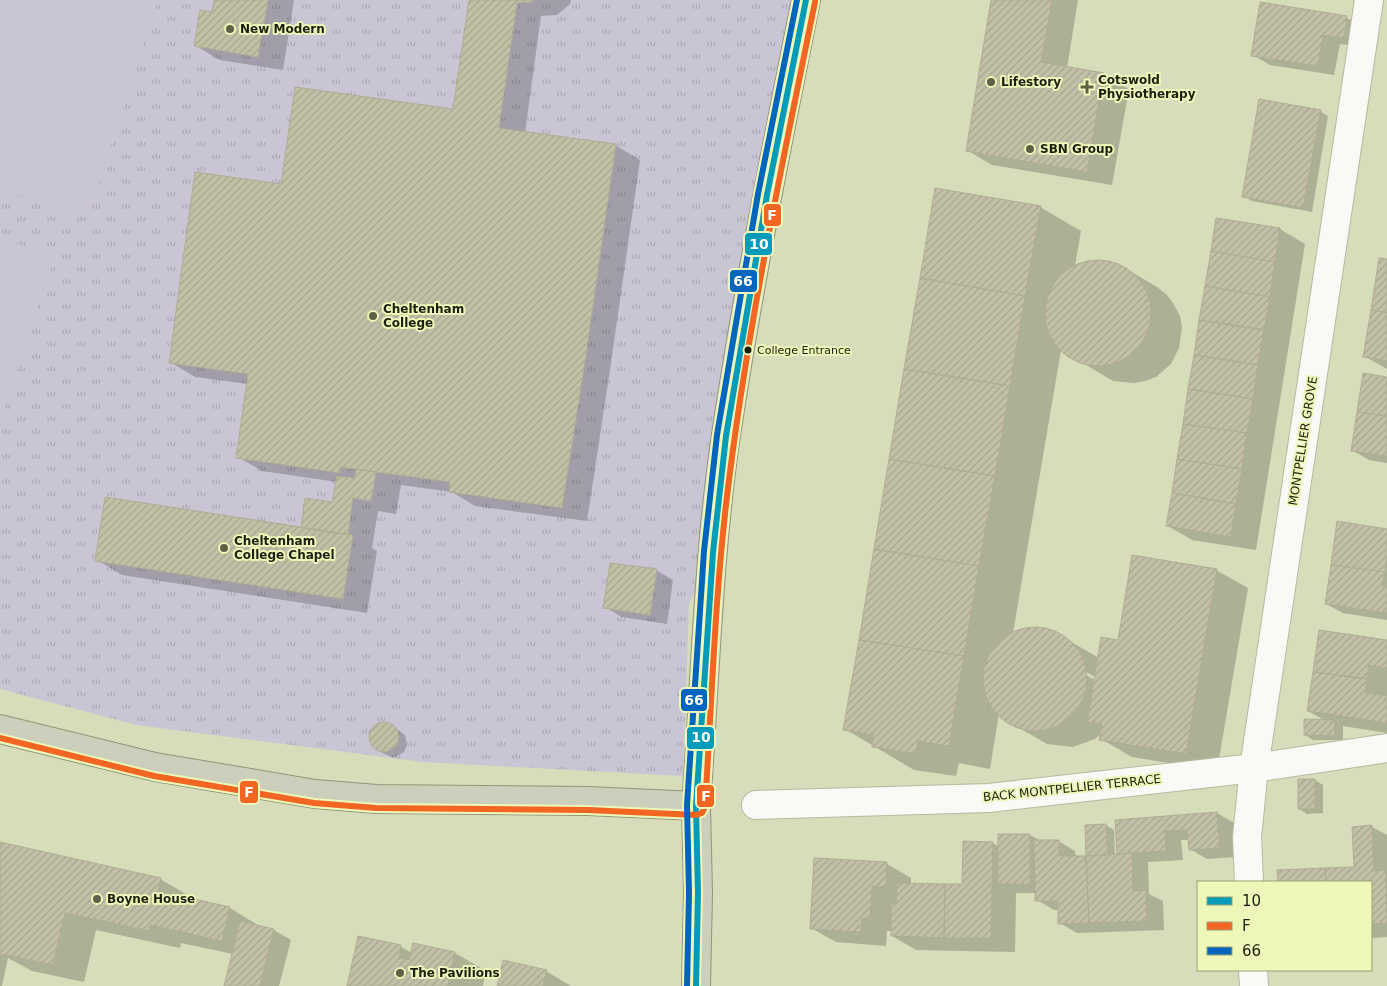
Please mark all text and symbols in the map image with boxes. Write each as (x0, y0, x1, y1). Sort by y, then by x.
place label: New Modern (240, 22, 325, 36)
marker: New Modern (224, 23, 236, 35)
place label: Cotswold Physiotherapy (1098, 73, 1196, 101)
place label: Lifestory (1001, 75, 1061, 89)
marker: Lifestory (985, 76, 997, 88)
marker: Cotswold Physiotherapy (1080, 80, 1094, 94)
place label: SBN Group (1040, 142, 1114, 156)
marker: SBN Group (1024, 143, 1036, 155)
line badge: F (763, 203, 782, 227)
text: F (767, 207, 777, 223)
line badge: 10 (744, 232, 773, 256)
text: 10 (749, 236, 769, 252)
line badge: 66 (729, 269, 758, 293)
text: 66 (733, 273, 753, 289)
place label: Cheltenham College (383, 302, 464, 330)
marker: Cheltenham College (367, 310, 379, 322)
place label: College Entrance (757, 344, 851, 357)
marker: College Entrance (743, 345, 753, 355)
street label: MONTPELLIER GROVE (1286, 376, 1320, 506)
place label: Cheltenham College Chapel (234, 534, 335, 562)
marker: Cheltenham College Chapel (218, 542, 230, 554)
line badge: 66 (680, 688, 708, 712)
text: 66 (684, 692, 704, 708)
line badge: 10 (686, 726, 715, 750)
text: 10 (691, 729, 711, 745)
street label: BACK MONTPELLIER TERRACE (982, 772, 1162, 804)
line badge: F (239, 780, 259, 804)
text: F (244, 784, 254, 800)
line badge: F (696, 784, 715, 808)
text: F (701, 788, 711, 804)
legend (1197, 881, 1372, 971)
place label: Boyne House (107, 892, 195, 906)
text: 10 (1242, 892, 1261, 910)
marker: Boyne House (91, 893, 103, 905)
text: F (1242, 917, 1251, 935)
text: 66 (1242, 942, 1261, 960)
place label: The Pavilions (410, 966, 500, 980)
marker: The Pavilions (394, 967, 406, 979)

